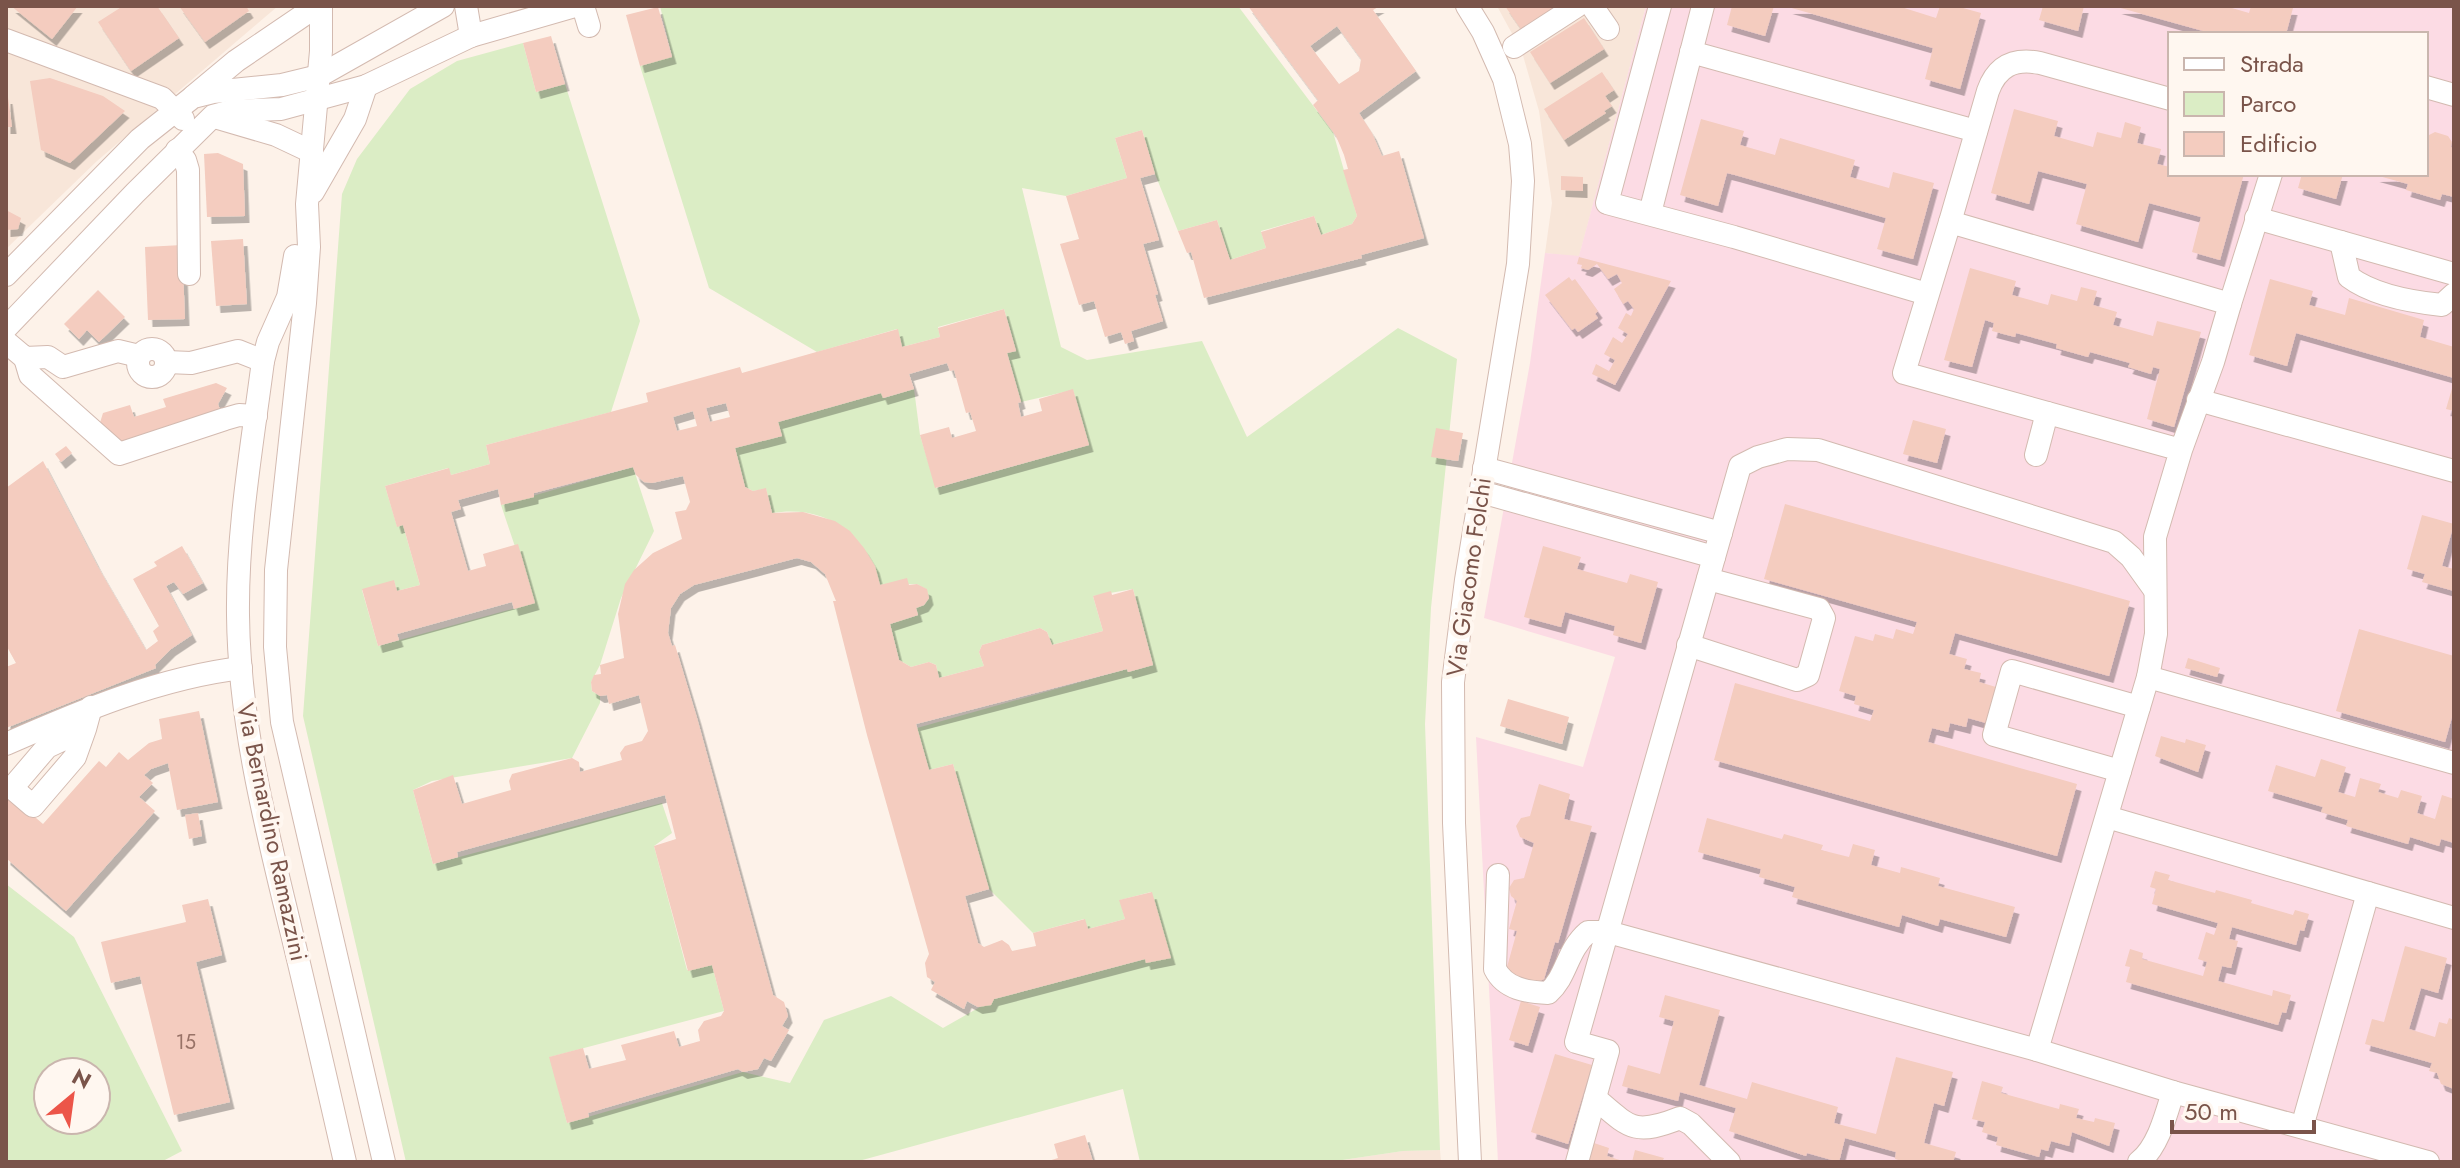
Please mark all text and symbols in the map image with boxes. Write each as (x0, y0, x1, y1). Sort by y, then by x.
legend (2168, 32, 2428, 176)
text: Strada (2240, 46, 2304, 81)
text: Parco (2240, 86, 2296, 121)
text: Edificio (2240, 126, 2317, 161)
street label: Via Giacomo Folchi (1437, 475, 1500, 679)
street label: Via Bernardino Ramazzini (228, 700, 317, 964)
house number: 15 (176, 1028, 196, 1057)
north arrow (32, 1056, 112, 1136)
text: N (66, 1060, 97, 1097)
scale bar (2172, 1084, 2314, 1134)
text: 50 m (2184, 1094, 2238, 1129)

